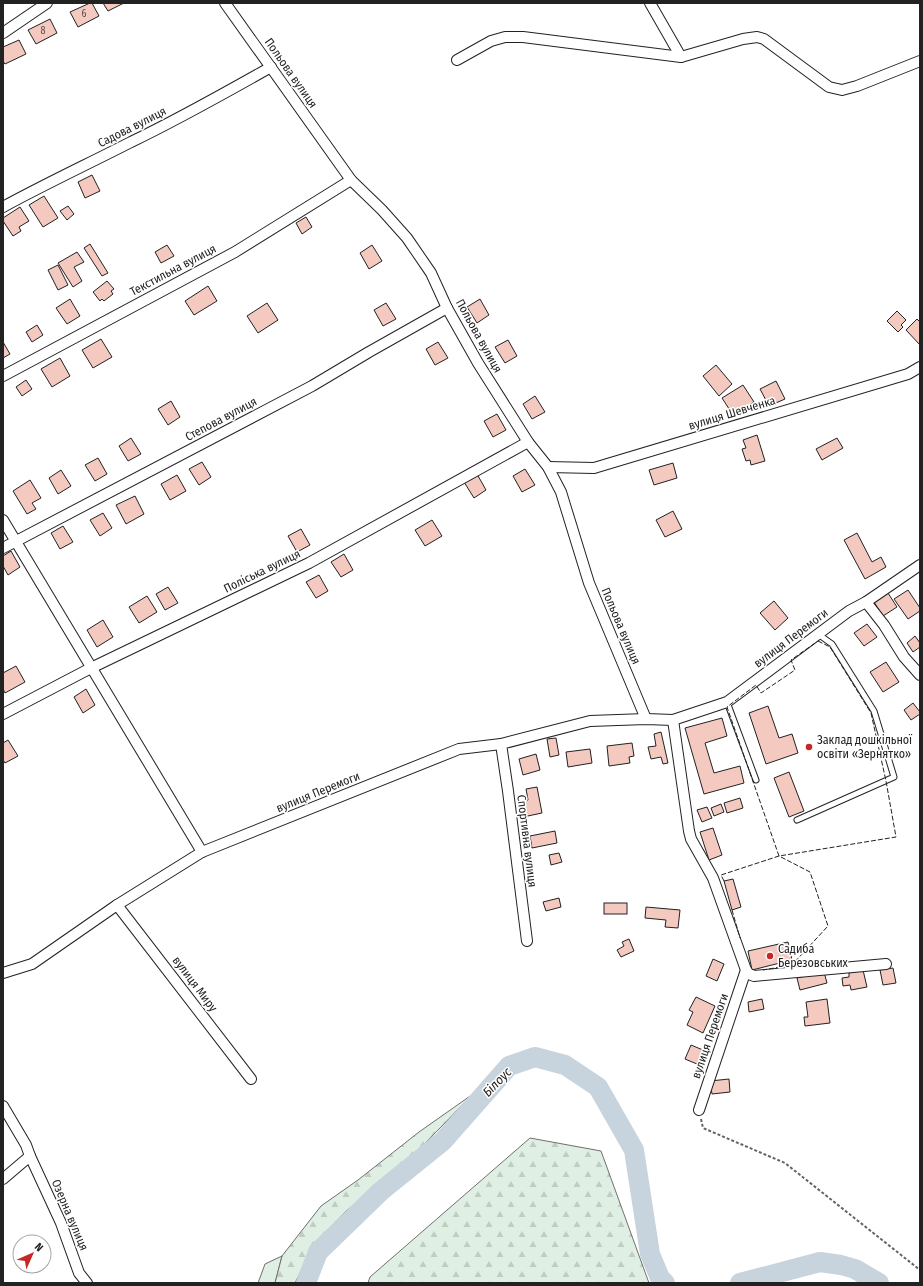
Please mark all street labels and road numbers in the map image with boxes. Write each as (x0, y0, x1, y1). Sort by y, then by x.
street label: Польова вулиця (262, 35, 320, 111)
street label: Садова вулиця (95, 104, 169, 150)
street label: Текстильна вулиця (127, 241, 219, 299)
street label: Польова вулиця (453, 297, 505, 375)
street label: вулиця Шевченка (687, 393, 777, 433)
street label: Степова вулиця (183, 394, 259, 444)
street label: Поліська вулиця (221, 546, 303, 596)
street label: Польова вулиця (599, 585, 643, 667)
street label: вулиця Перемоги (751, 606, 831, 670)
street label: вулиця Перемоги (274, 769, 362, 815)
street label: Спортивна вулиця (514, 794, 540, 888)
street label: вулиця Миру (170, 954, 221, 1015)
street label: вулиця Перемоги (689, 992, 731, 1080)
street label: Озерна вулиця (49, 1177, 91, 1253)

